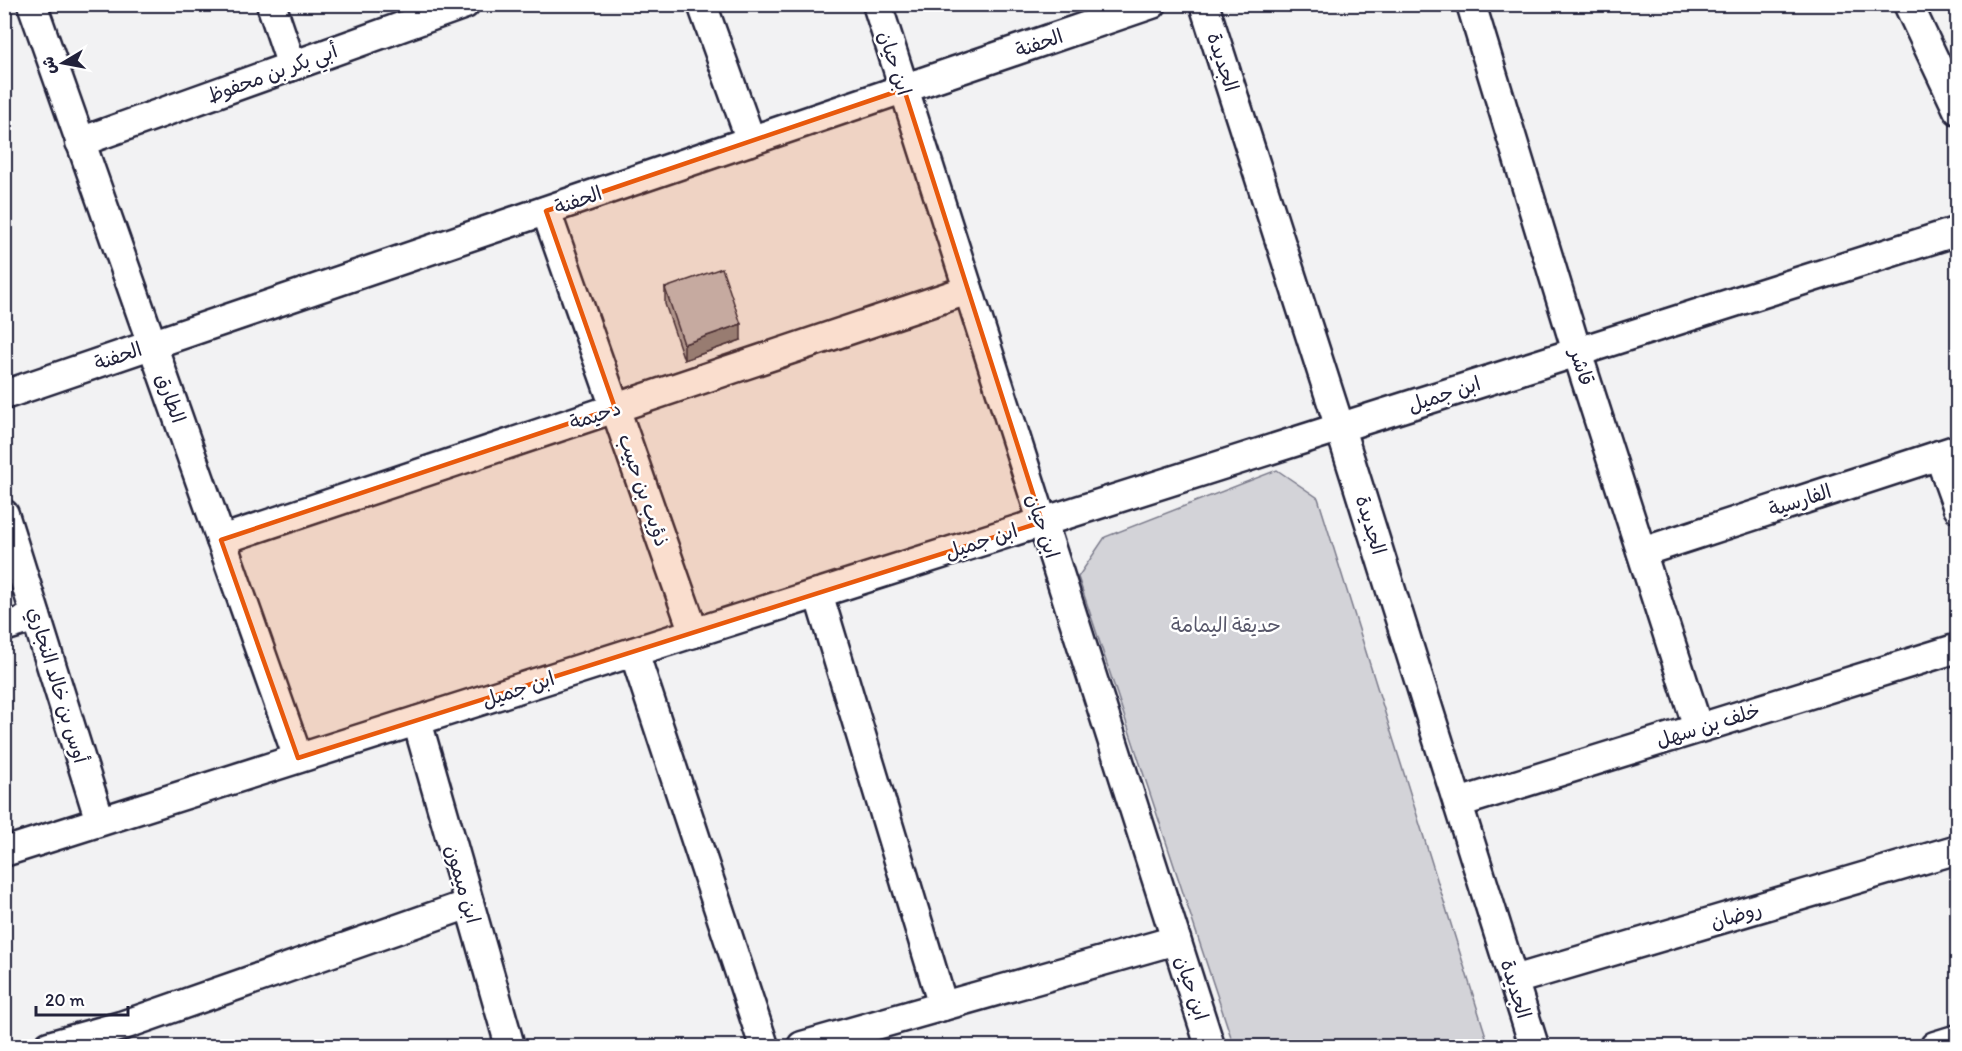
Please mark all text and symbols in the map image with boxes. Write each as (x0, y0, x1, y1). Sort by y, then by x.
street label: الحفنة (1012, 24, 1066, 62)
street label: ابن حيان (873, 28, 917, 98)
street label: الجديدة (1202, 29, 1244, 95)
north arrow (33, 33, 93, 93)
street label: أبي بكر بن محفوظ (203, 38, 343, 113)
text: ش (38, 55, 60, 76)
street label: الحفنة (551, 181, 605, 219)
street label: الحفنة (91, 337, 145, 375)
street label: قاشر (1564, 344, 1599, 389)
street label: الطارق (151, 370, 191, 426)
street label: ابن جميل (1405, 371, 1483, 417)
street label: دحيمة (566, 395, 624, 435)
street label: ذؤيب بن حبيب (613, 430, 675, 550)
street label: الفارسية (1766, 479, 1834, 521)
street label: ابن حيان (1021, 491, 1065, 561)
street label: الجديدة (1351, 493, 1391, 557)
street label: ابن جميل (942, 518, 1020, 564)
street label: أوس بن خالد النجاري (20, 604, 93, 767)
park label: حديقة اليمامة (1171, 613, 1281, 637)
street label: ابن جميل (479, 666, 557, 712)
street label: خلف بن سهل (1653, 698, 1763, 752)
street label: ابن ميمون (440, 842, 486, 926)
street label: روضان (1708, 896, 1764, 934)
street label: ابن حيان (1170, 953, 1214, 1023)
street label: الجديدة (1496, 957, 1536, 1021)
scale bar (36, 979, 128, 1017)
text: 20 m (45, 989, 85, 1011)

